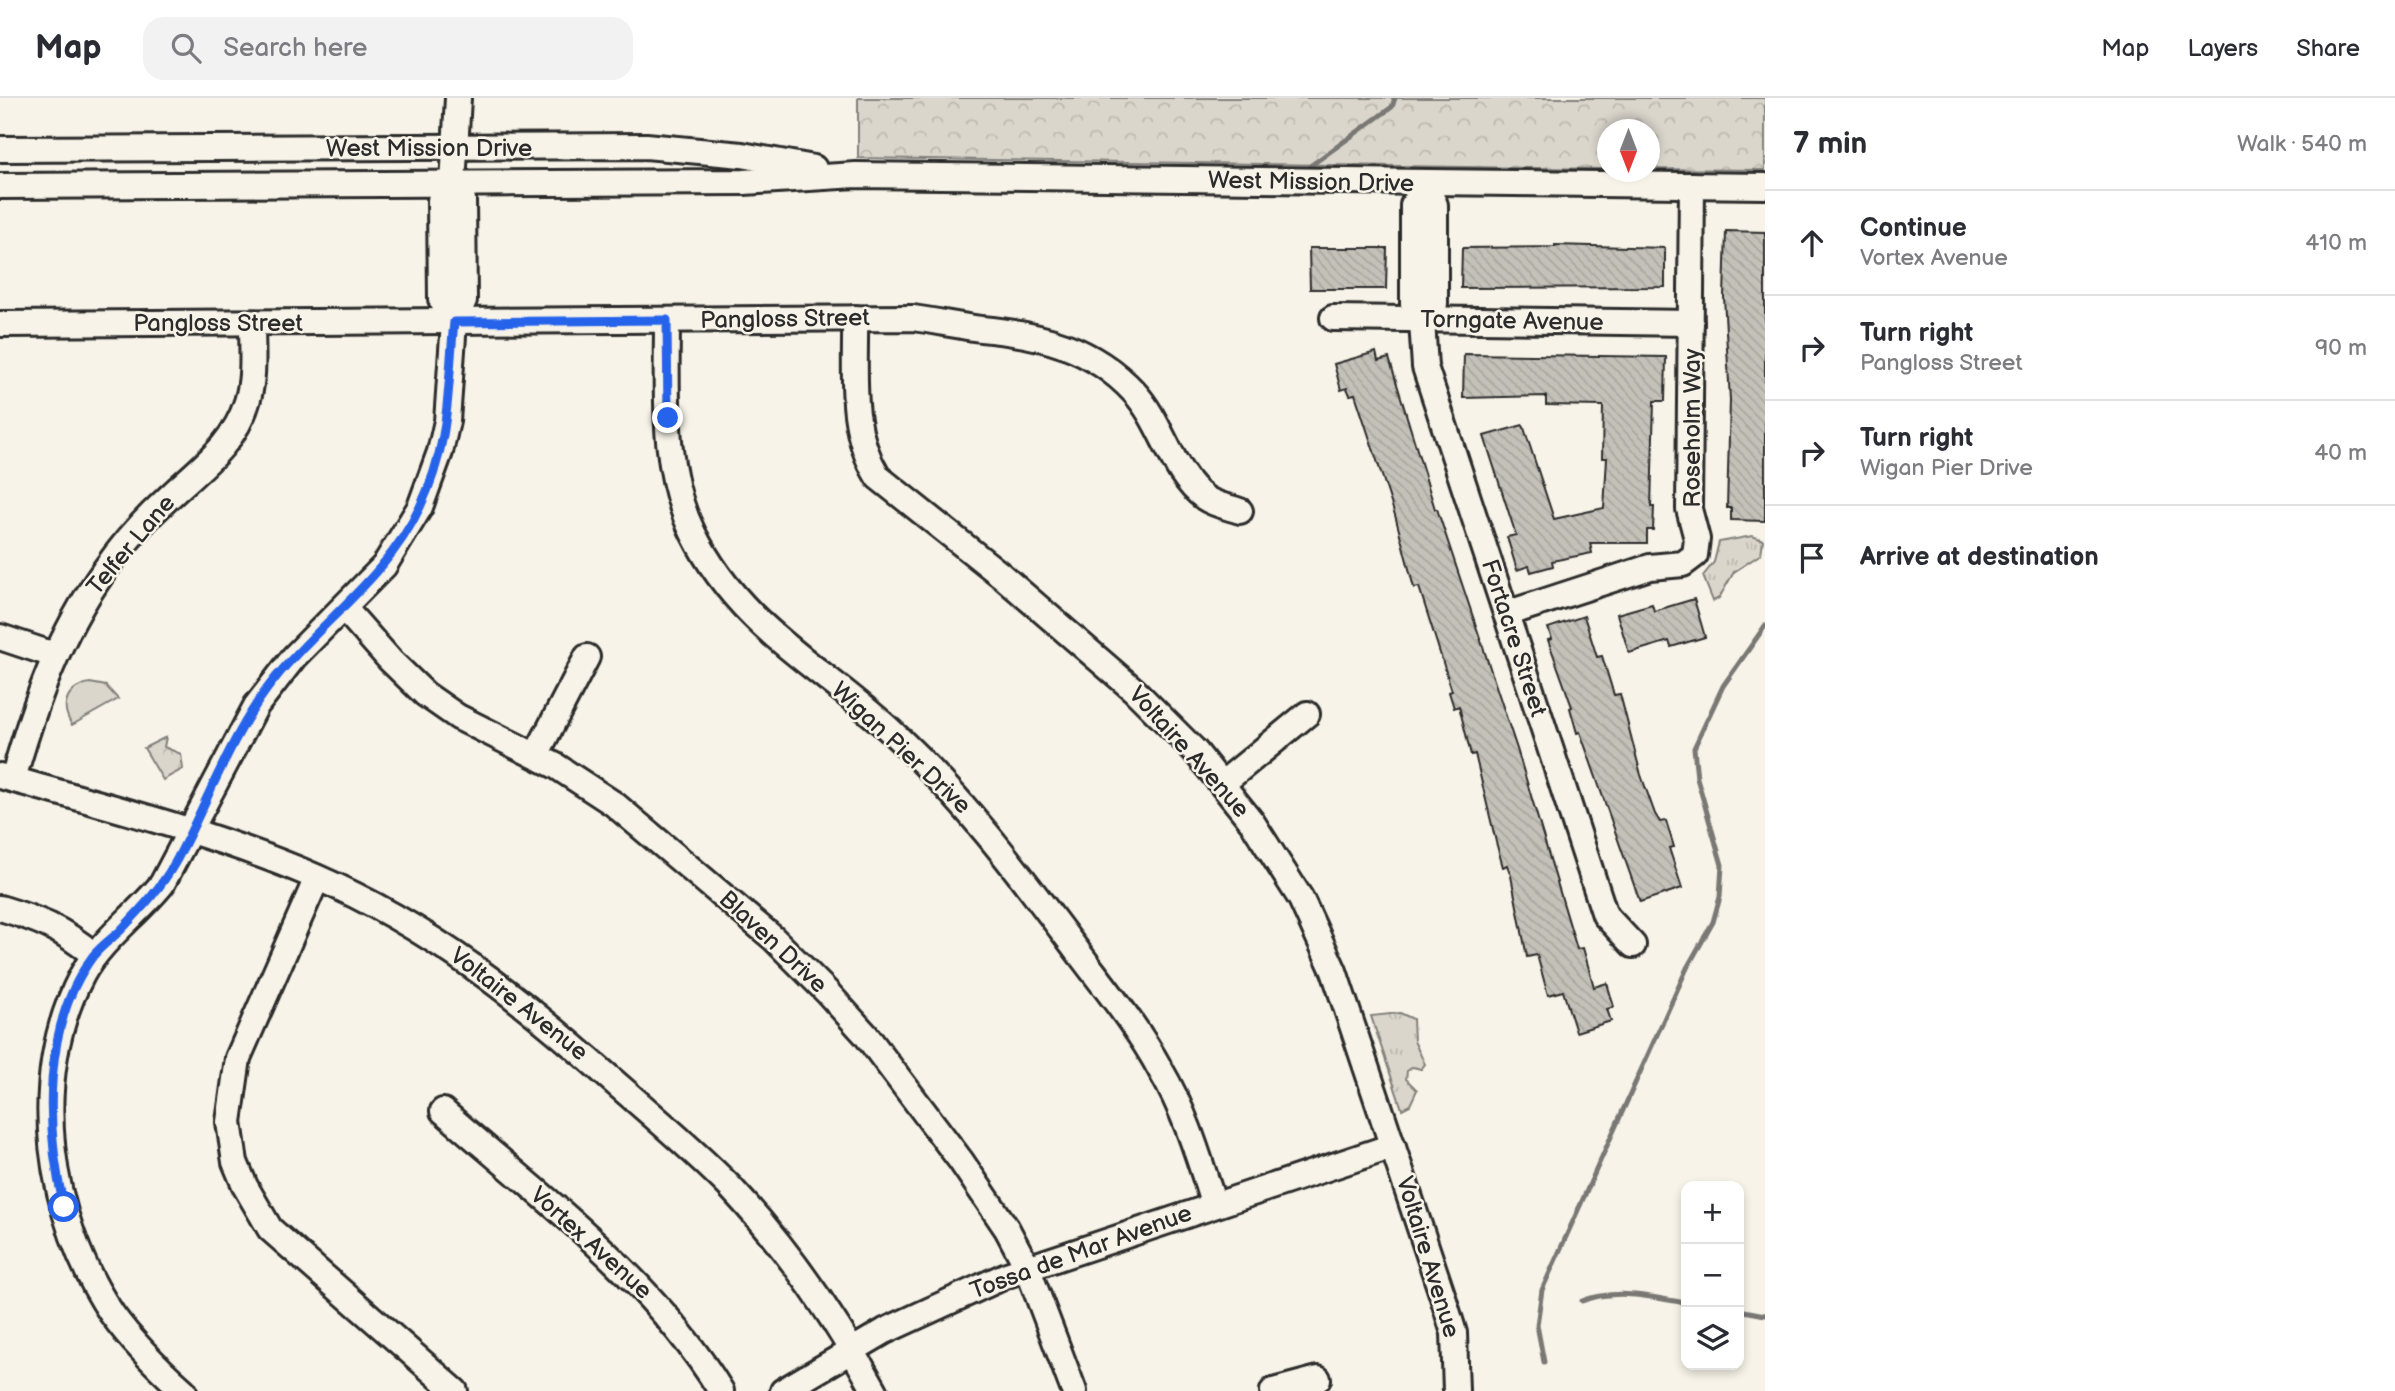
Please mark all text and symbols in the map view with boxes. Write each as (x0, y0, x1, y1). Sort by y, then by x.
search box (143, 17, 633, 80)
text: Map (35, 28, 101, 68)
icon: search (167, 29, 205, 67)
text: Search here (223, 33, 367, 64)
text: Map (2101, 34, 2149, 63)
text: Layers (2187, 34, 2258, 63)
text: Share (2296, 34, 2360, 63)
north arrow (1597, 119, 1660, 182)
text: 7 min (1793, 126, 1867, 162)
text: Walk · 540 m (2237, 130, 2367, 158)
street label: West Mission Drive (326, 134, 532, 163)
street label: West Mission Drive (1208, 166, 1414, 198)
text: Continue (1860, 213, 1967, 244)
icon: ahead (1793, 224, 1831, 262)
text: 410 m (2305, 229, 2367, 257)
text: Vortex Avenue (1860, 244, 2008, 272)
street label: Pangloss Street (700, 303, 871, 335)
street label: Torngate Avenue (1420, 305, 1604, 337)
street label: Pangloss Street (133, 309, 303, 338)
text: Turn right (1860, 318, 1973, 349)
icon: right (1793, 329, 1831, 367)
text: 90 m (2315, 334, 2367, 362)
street label: Roseholm Way (1678, 348, 1707, 508)
text: Pangloss Street (1860, 349, 2023, 377)
route end (652, 402, 683, 433)
text: Turn right (1860, 423, 1973, 454)
icon: right (1793, 434, 1831, 472)
text: 40 m (2314, 439, 2367, 467)
text: Wigan Pier Drive (1860, 454, 2033, 482)
street label: Telfer Lane (81, 489, 181, 601)
icon: arrive (1793, 539, 1831, 577)
text: Arrive at destination (1860, 542, 2099, 573)
street label: Fortacre Street (1475, 556, 1553, 721)
street label: Wigan Pier Drive (825, 676, 977, 820)
street label: Voltaire Avenue (1122, 680, 1256, 824)
street label: Blaven Drive (713, 885, 833, 999)
street label: Voltaire Avenue (444, 941, 594, 1067)
street label: Voltaire Avenue (1390, 1173, 1466, 1341)
street label: Vortex Avenue (524, 1181, 658, 1305)
map controls (1681, 1181, 1744, 1370)
button: + (1681, 1181, 1744, 1244)
route start (48, 1191, 79, 1222)
street label: Tossa de Mar Avenue (966, 1198, 1196, 1306)
button: − (1681, 1244, 1744, 1307)
button: layers (1681, 1307, 1744, 1370)

